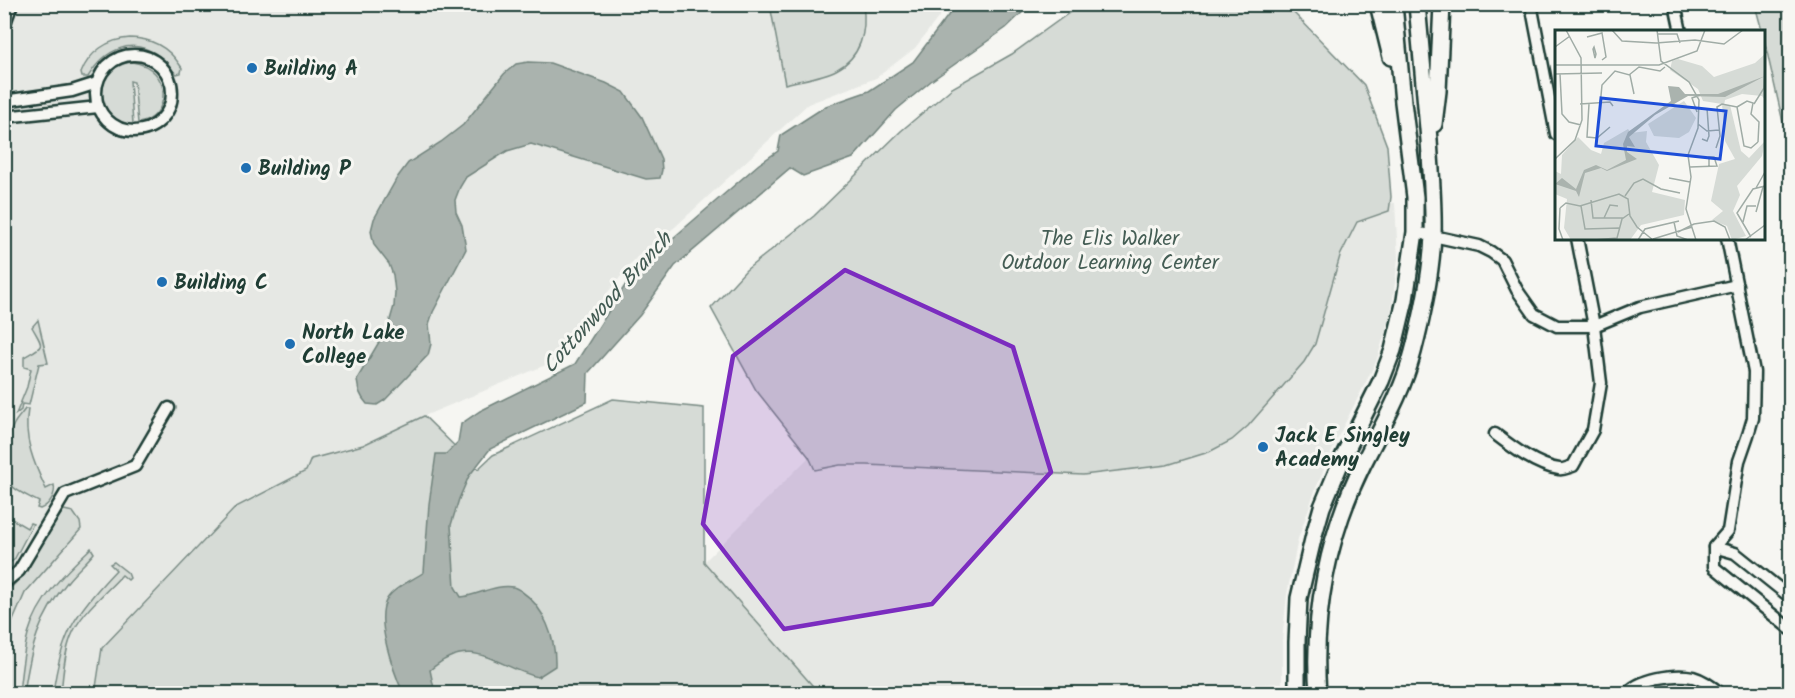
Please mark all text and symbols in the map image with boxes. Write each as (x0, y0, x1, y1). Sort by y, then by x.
inset map (1555, 30, 1765, 240)
place label: Building A (264, 53, 358, 86)
marker: Building A (245, 61, 259, 75)
place label: Building P (258, 153, 352, 186)
marker: Building P (239, 161, 253, 175)
water label: Cottonwood Branch (534, 223, 683, 383)
park label: The Elis Walker Outdoor Learning Center (1001, 223, 1220, 280)
place label: Building C (174, 267, 268, 300)
marker: Building C (155, 275, 169, 289)
place label: North Lake College (302, 317, 405, 374)
marker: North Lake College (283, 337, 297, 351)
place label: Jack E Singley Academy (1275, 420, 1410, 477)
marker: Jack E Singley Academy (1256, 440, 1270, 454)

